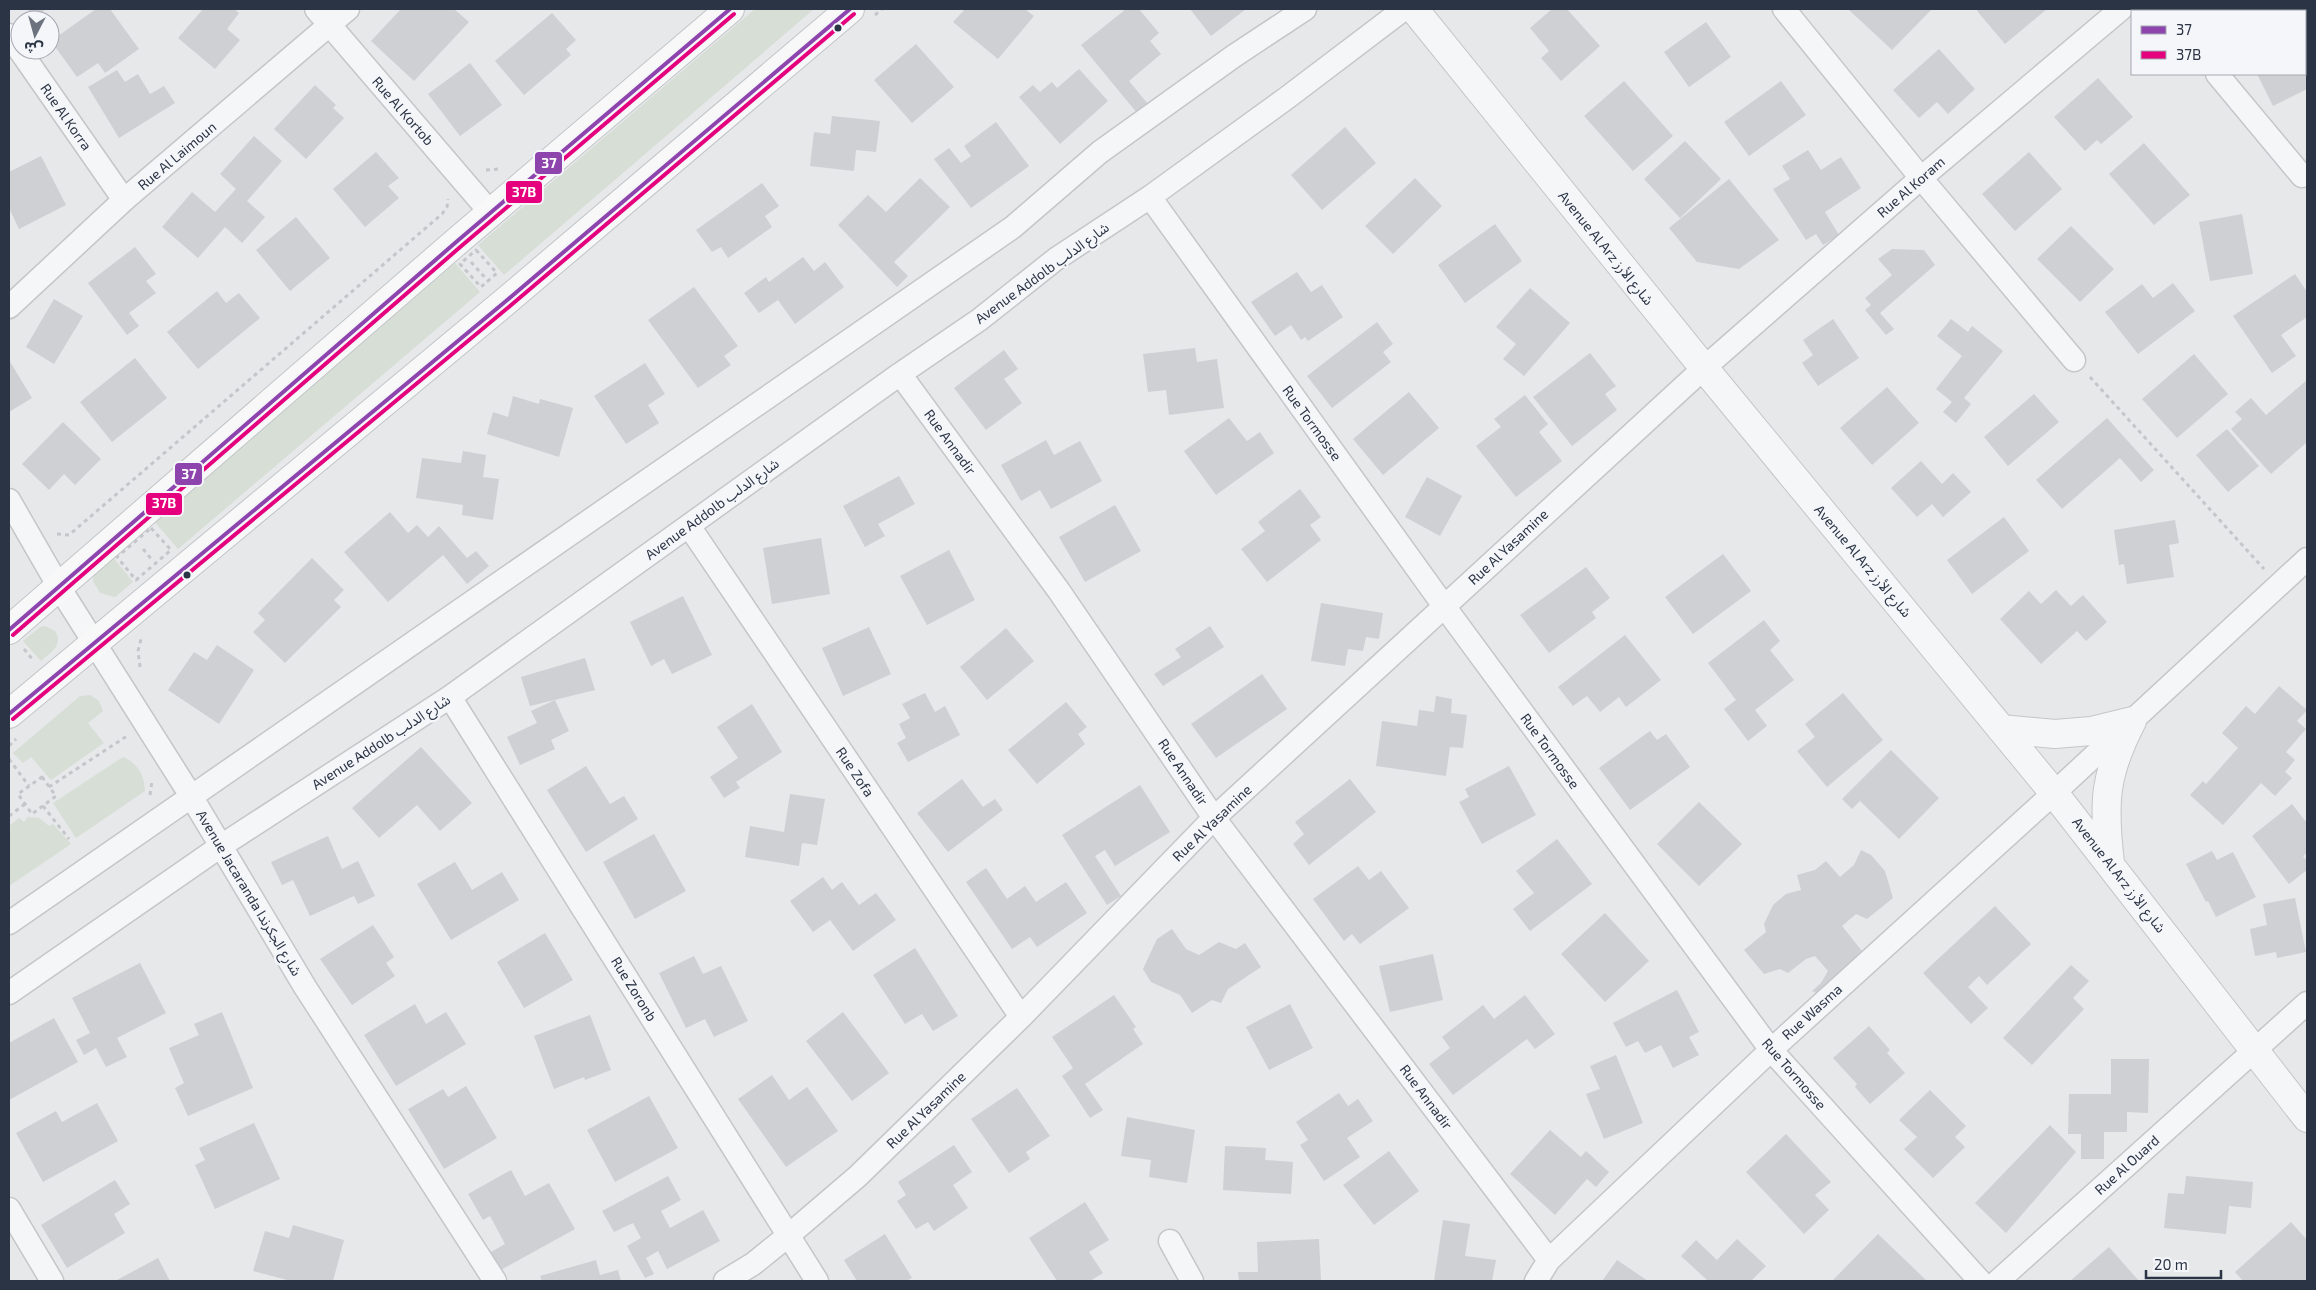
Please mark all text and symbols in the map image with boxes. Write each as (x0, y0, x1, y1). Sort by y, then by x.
north arrow (10, 10, 60, 60)
legend (2131, 10, 2306, 75)
text: 37 (2176, 20, 2192, 38)
unlabelled marker (833, 23, 843, 33)
text: ش (23, 39, 44, 58)
text: 37B (2176, 45, 2201, 63)
street label: Rue Al Kortob (369, 73, 438, 149)
street label: Rue Al Korra (37, 80, 96, 153)
street label: Rue Al Laimoun (134, 118, 219, 193)
line badge: 37 (534, 151, 563, 175)
street label: Rue Al Koram (1873, 153, 1948, 221)
text: 37 (541, 154, 557, 171)
line badge: 37B (505, 180, 543, 204)
text: 37B (512, 183, 536, 200)
street label: Avenue Al Arz شارع الأرز (1553, 187, 1658, 310)
street label: Avenue Addolb شارع الدلب (971, 218, 1114, 329)
street label: Rue Tormosse (1279, 382, 1345, 464)
street label: Rue Annadir (921, 406, 980, 478)
street label: Avenue Addolb شارع الدلب (641, 454, 784, 565)
line badge: 37 (174, 462, 203, 486)
text: 37 (181, 465, 197, 482)
line badge: 37B (145, 492, 183, 516)
text: 37B (152, 494, 176, 511)
street label: Avenue Al Arz شارع الأرز (1809, 501, 1915, 622)
street label: Rue Al Yasamine (1464, 505, 1551, 588)
unlabelled marker (182, 570, 192, 580)
street label: Avenue Addolb شارع الدلب (308, 690, 455, 795)
street label: Rue Tormosse (1517, 710, 1583, 792)
street label: Rue Annadir (1155, 735, 1212, 809)
street label: Rue Zofa (833, 744, 878, 800)
street label: Rue Al Yasamine (1169, 781, 1255, 865)
street label: Avenue Jacaranda شارع الجكرندا (191, 807, 306, 980)
street label: Avenue Al Arz شارع الأرز (2067, 814, 2170, 938)
street label: Rue Zoronb (608, 953, 661, 1024)
street label: Rue Wasma (1778, 980, 1845, 1043)
street label: Rue Tormosse (1759, 1034, 1830, 1113)
street label: Rue Annadir (1397, 1061, 1456, 1133)
street label: Rue Al Yasamine (883, 1068, 969, 1152)
street label: Rue Al Ouard (2091, 1131, 2162, 1198)
scale bar (2146, 1248, 2221, 1280)
text: 20 m (2154, 1255, 2188, 1273)

